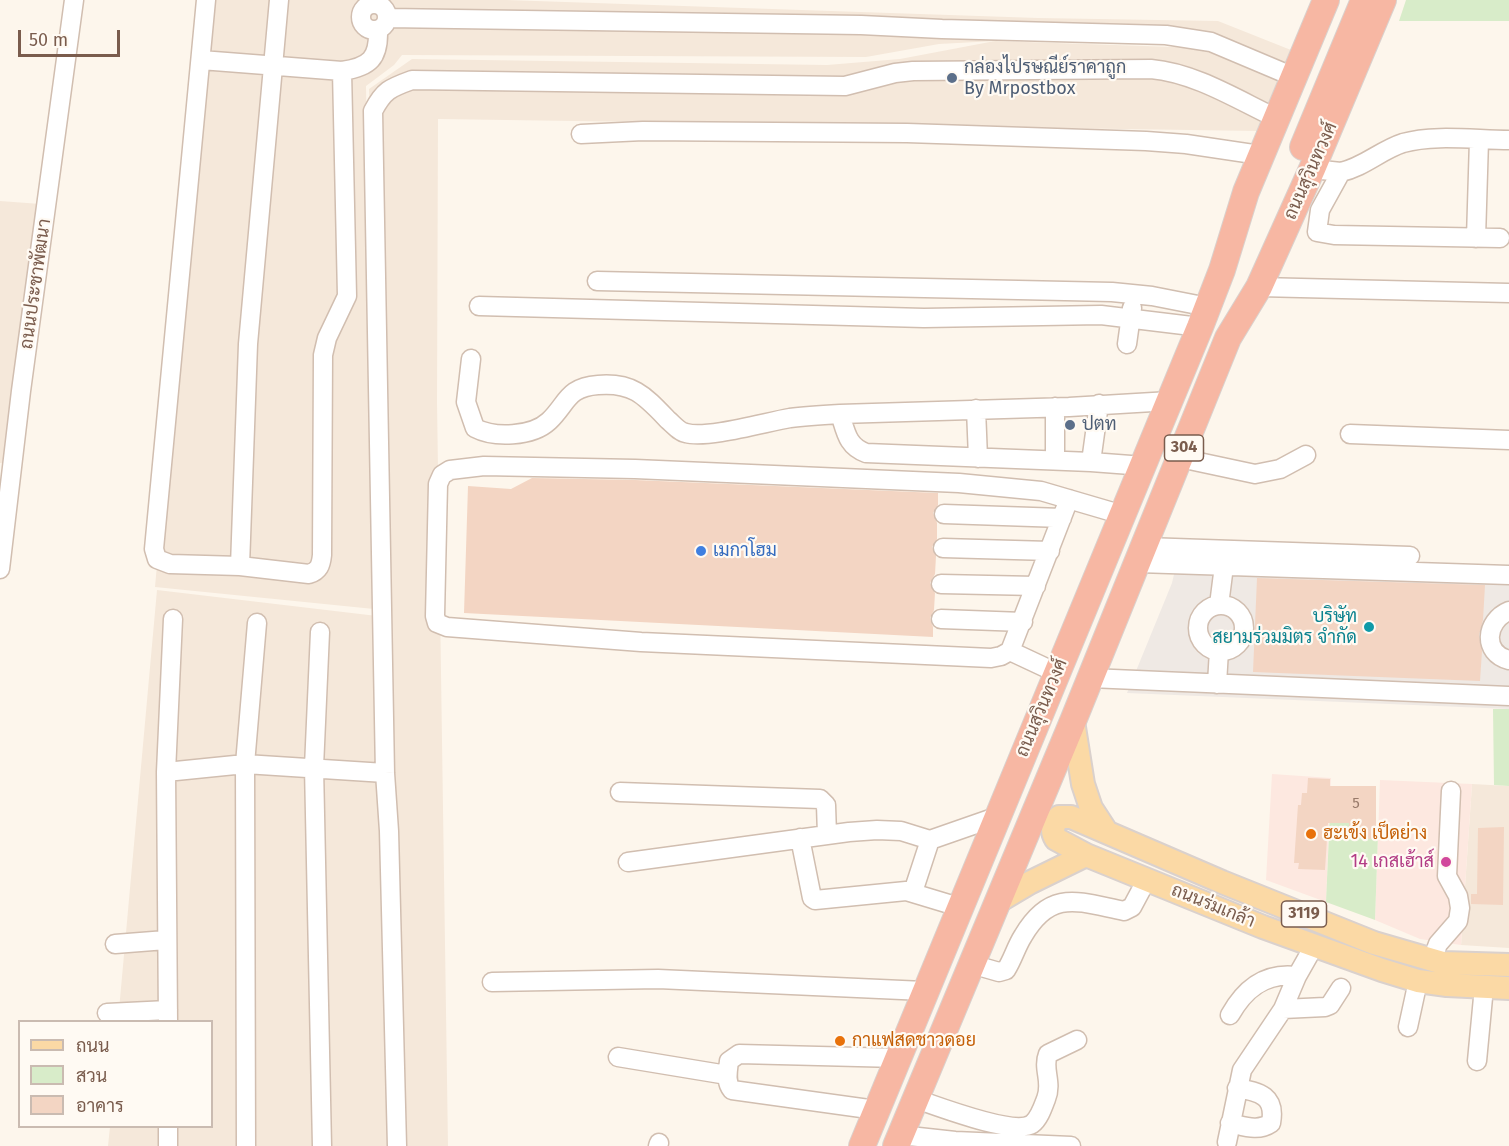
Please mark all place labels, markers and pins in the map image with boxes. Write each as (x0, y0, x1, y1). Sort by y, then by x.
place label: กล่องไปรษณีย์ราคาถูก By Mrpostbox (964, 57, 1126, 100)
marker: กล่องไปรษณีย์ราคาถูก By Mrpostbox (945, 71, 959, 85)
place label: ปตท (1082, 414, 1117, 436)
marker: ปตท (1063, 418, 1077, 432)
place label: เมกาโฮม (713, 540, 777, 562)
marker: เมกาโฮม (694, 544, 708, 558)
place label: บริษัท สยามร่วมมิตร จำกัด (1212, 606, 1357, 648)
marker: บริษัท สยามร่วมมิตร จำกัด (1362, 620, 1376, 634)
place label: ฮะเข้ง เป็ดย่าง (1323, 823, 1427, 845)
marker: ฮะเข้ง เป็ดย่าง (1304, 827, 1318, 841)
place label: 14 เกสเฮ้าส์ (1351, 851, 1434, 873)
marker: 14 เกสเฮ้าส์ (1439, 855, 1453, 869)
place label: กาแฟสดชาวดอย (852, 1030, 976, 1052)
marker: กาแฟสดชาวดอย (833, 1034, 847, 1048)

